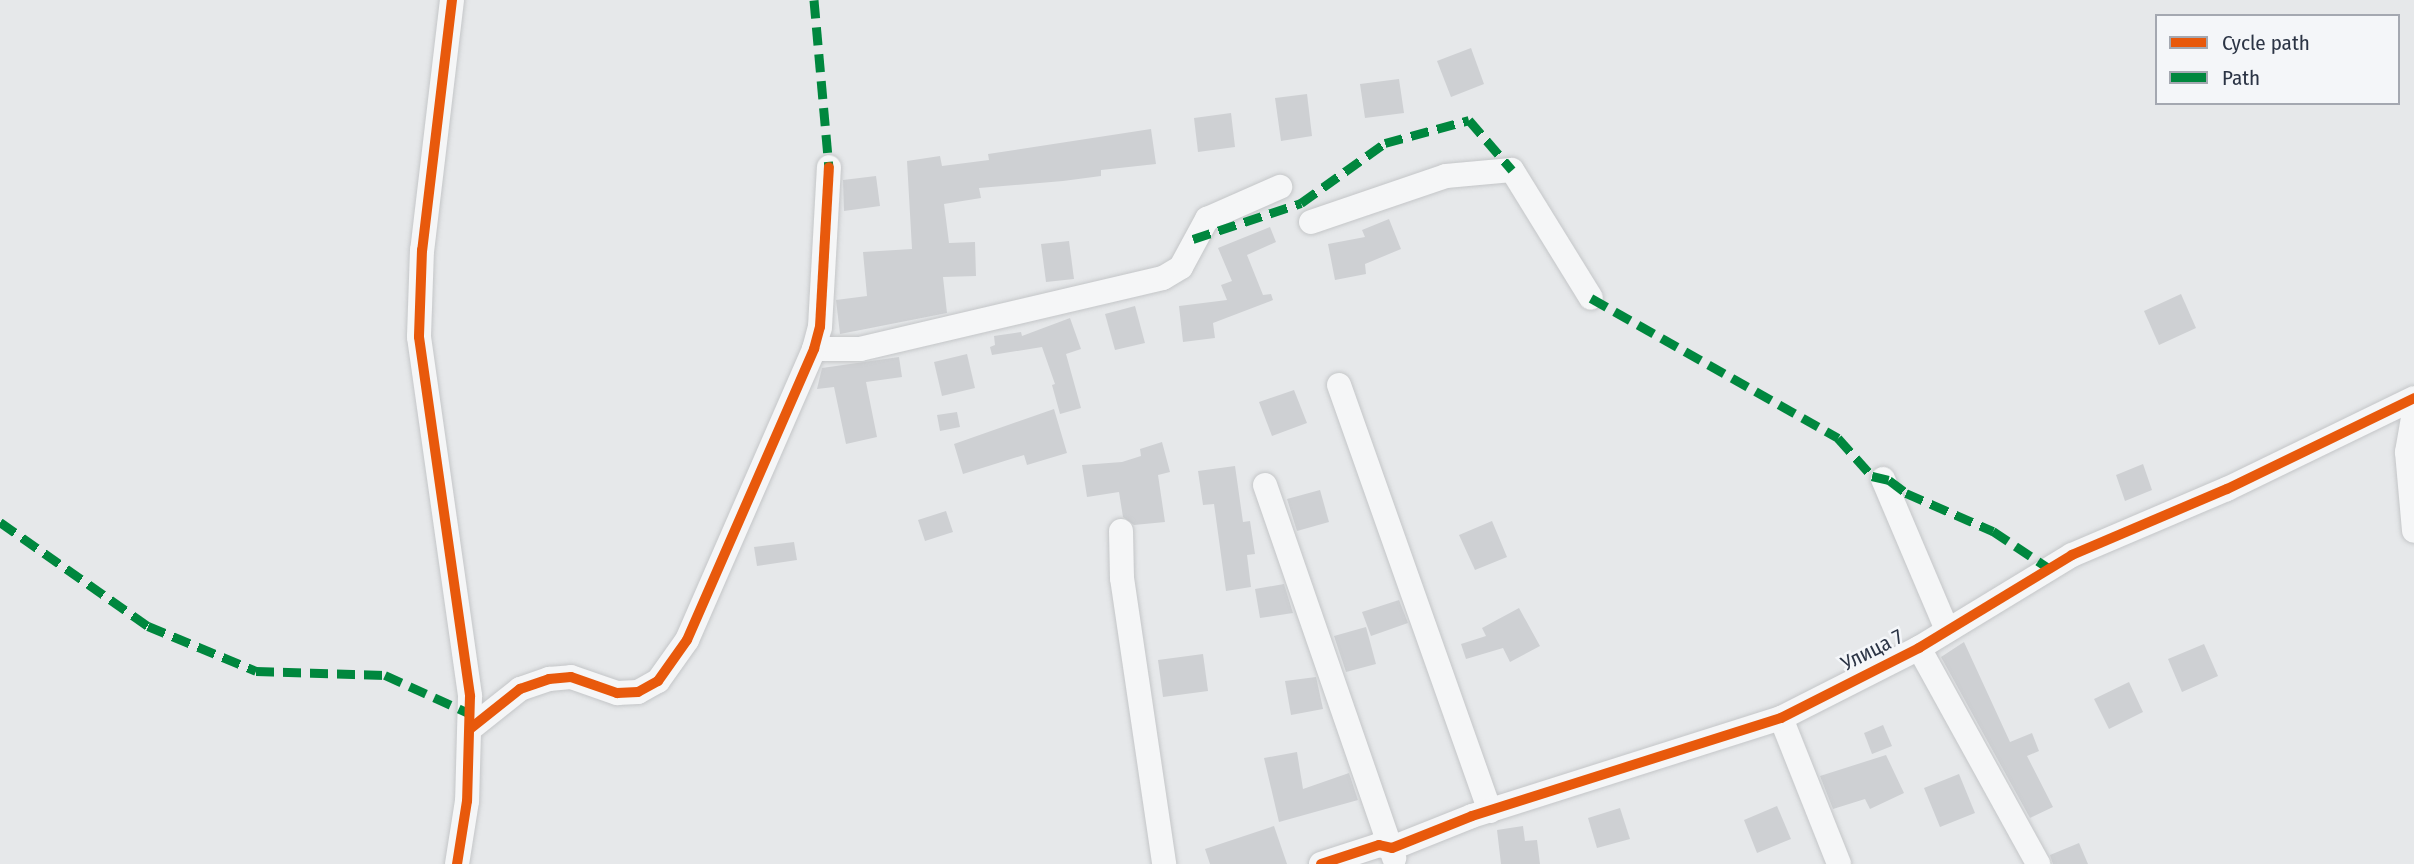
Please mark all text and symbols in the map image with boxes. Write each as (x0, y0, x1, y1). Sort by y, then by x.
legend (2155, 14, 2400, 105)
text: Cycle path (2222, 30, 2310, 56)
text: Path (2222, 65, 2260, 91)
street label: Улица 7 (1837, 624, 1907, 676)

